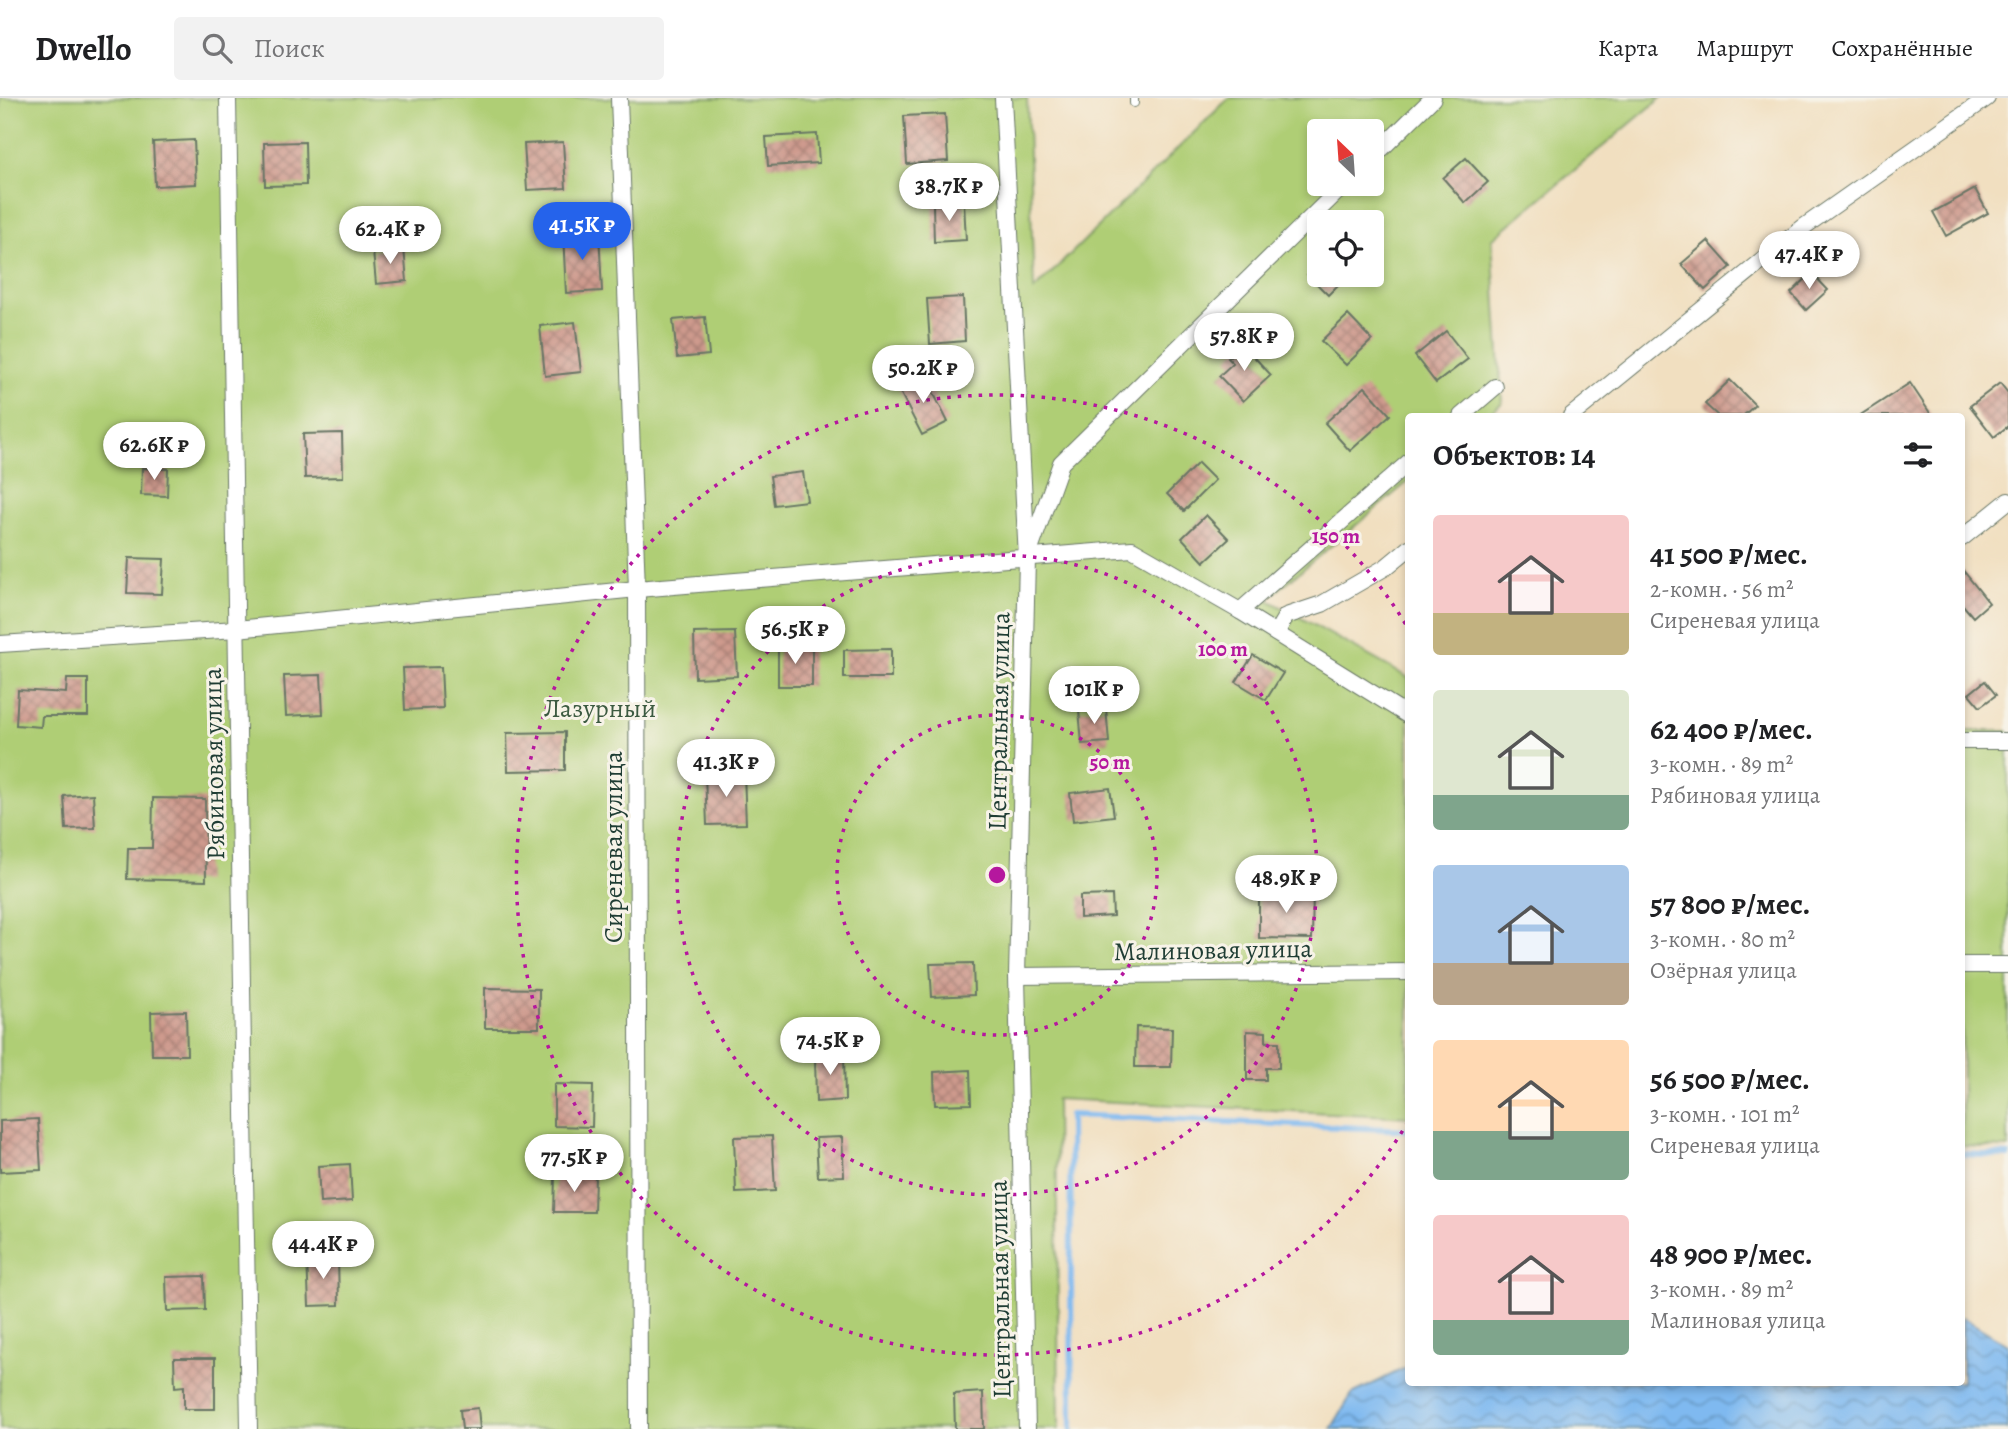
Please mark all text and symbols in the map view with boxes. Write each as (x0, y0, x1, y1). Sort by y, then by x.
search box (174, 17, 664, 80)
text: Dwello (35, 26, 132, 71)
icon: search (198, 29, 236, 67)
text: Поиск (254, 31, 325, 66)
text: Карта (1598, 32, 1658, 64)
text: Маршрут (1696, 32, 1794, 64)
text: Сохранённые (1832, 32, 1973, 64)
north arrow (1307, 119, 1384, 196)
map controls (1307, 119, 1384, 287)
pin: 38.7K ₽ (884, 164, 1014, 223)
text: 38.7K ₽ (915, 170, 983, 201)
pin: 41.5K ₽ (517, 202, 647, 262)
pin: 62.4K ₽ (325, 206, 455, 266)
text: 41.5K ₽ (549, 209, 615, 240)
button: locate (1307, 210, 1384, 287)
text: 62.4K ₽ (355, 213, 425, 244)
pin: 47.4K ₽ (1744, 232, 1874, 291)
text: 47.4K ₽ (1775, 238, 1843, 269)
pin: 57.8K ₽ (1179, 314, 1309, 373)
text: 57.8K ₽ (1210, 320, 1278, 351)
pin: 50.2K ₽ (858, 345, 988, 405)
text: 50.2K ₽ (888, 352, 958, 383)
pin: 62.6K ₽ (89, 422, 219, 482)
text: 62.6K ₽ (119, 429, 189, 460)
text: Объектов: 14 (1433, 435, 1595, 475)
icon: filters (1899, 436, 1937, 474)
text: 150 m (1312, 522, 1361, 550)
text: 41 500 ₽/мес. (1650, 534, 1808, 574)
icon: home (1489, 543, 1573, 627)
text: 2-комн. · 56 m² (1650, 574, 1794, 605)
text: Сиреневая улица (1650, 605, 1820, 636)
pin: 56.5K ₽ (730, 606, 860, 666)
street label: Центральная улица (980, 612, 1018, 830)
text: 56.5K ₽ (761, 613, 829, 644)
text: 100 m (1198, 635, 1248, 663)
pin: 101K ₽ (1037, 666, 1151, 726)
street label: Рябиновая улица (195, 667, 233, 861)
text: 101K ₽ (1065, 673, 1123, 704)
park label: Лазурный (544, 691, 656, 726)
text: 62 400 ₽/мес. (1650, 709, 1813, 749)
icon: home (1489, 718, 1573, 802)
pin: 41.3K ₽ (661, 740, 791, 799)
text: 41.3K ₽ (693, 746, 759, 777)
text: 50 m (1090, 748, 1131, 776)
text: 3-комн. · 89 m² (1650, 749, 1793, 780)
street label: Сиреневая улица (596, 751, 631, 943)
text: Рябиновая улица (1650, 780, 1820, 811)
pin: 48.9K ₽ (1221, 856, 1351, 915)
text: 48.9K ₽ (1251, 862, 1321, 893)
centre of rings (985, 863, 1009, 887)
text: 57 800 ₽/мес. (1650, 884, 1810, 924)
icon: home (1489, 893, 1573, 977)
text: 3-комн. · 80 m² (1650, 924, 1795, 955)
street label: Малиновая улица (1113, 931, 1313, 969)
text: Озёрная улица (1650, 955, 1797, 986)
pin: 74.5K ₽ (765, 1018, 895, 1077)
text: 74.5K ₽ (796, 1024, 864, 1055)
text: 56 500 ₽/мес. (1650, 1059, 1810, 1099)
icon: home (1489, 1068, 1573, 1152)
text: 3-комн. · 101 m² (1650, 1099, 1800, 1130)
text: Сиреневая улица (1650, 1130, 1820, 1161)
pin: 77.5K ₽ (509, 1134, 639, 1194)
text: 77.5K ₽ (541, 1141, 607, 1172)
street label: Центральная улица (981, 1180, 1019, 1398)
pin: 44.4K ₽ (258, 1222, 388, 1281)
text: 44.4K ₽ (288, 1228, 358, 1259)
text: 48 900 ₽/мес. (1650, 1234, 1813, 1274)
icon: home (1489, 1243, 1573, 1327)
text: 3-комн. · 89 m² (1650, 1274, 1793, 1305)
text: Малиновая улица (1650, 1305, 1826, 1336)

